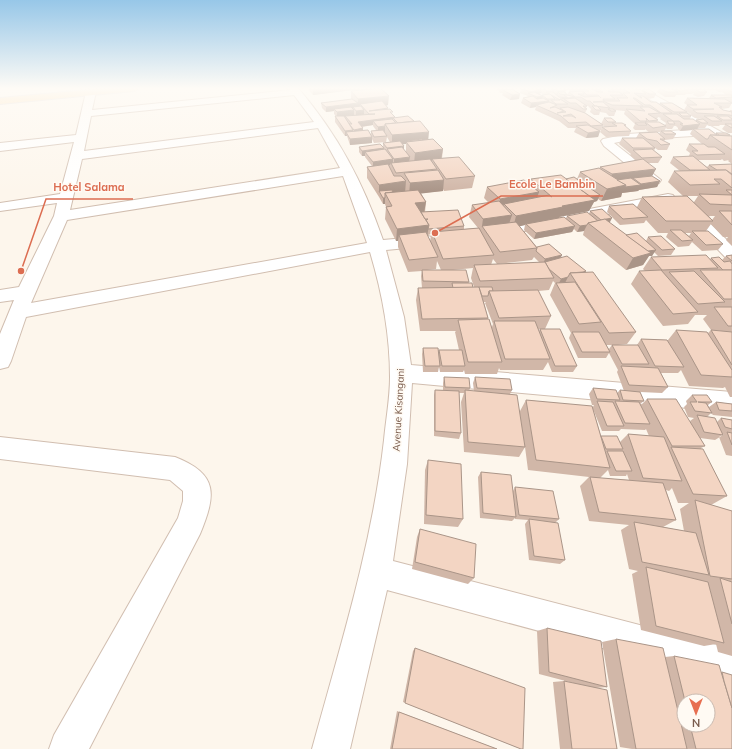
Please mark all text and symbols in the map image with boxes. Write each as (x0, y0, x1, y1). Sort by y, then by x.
callout: Ecole Le Bambin (501, 173, 603, 196)
callout: Hotel Salama (46, 176, 133, 199)
text: Ecole Le Bambin (509, 177, 595, 191)
text: Hotel Salama (53, 180, 125, 194)
street label: Avenue Kisangani (390, 368, 407, 452)
north arrow (676, 693, 716, 733)
text: N (692, 716, 700, 730)

